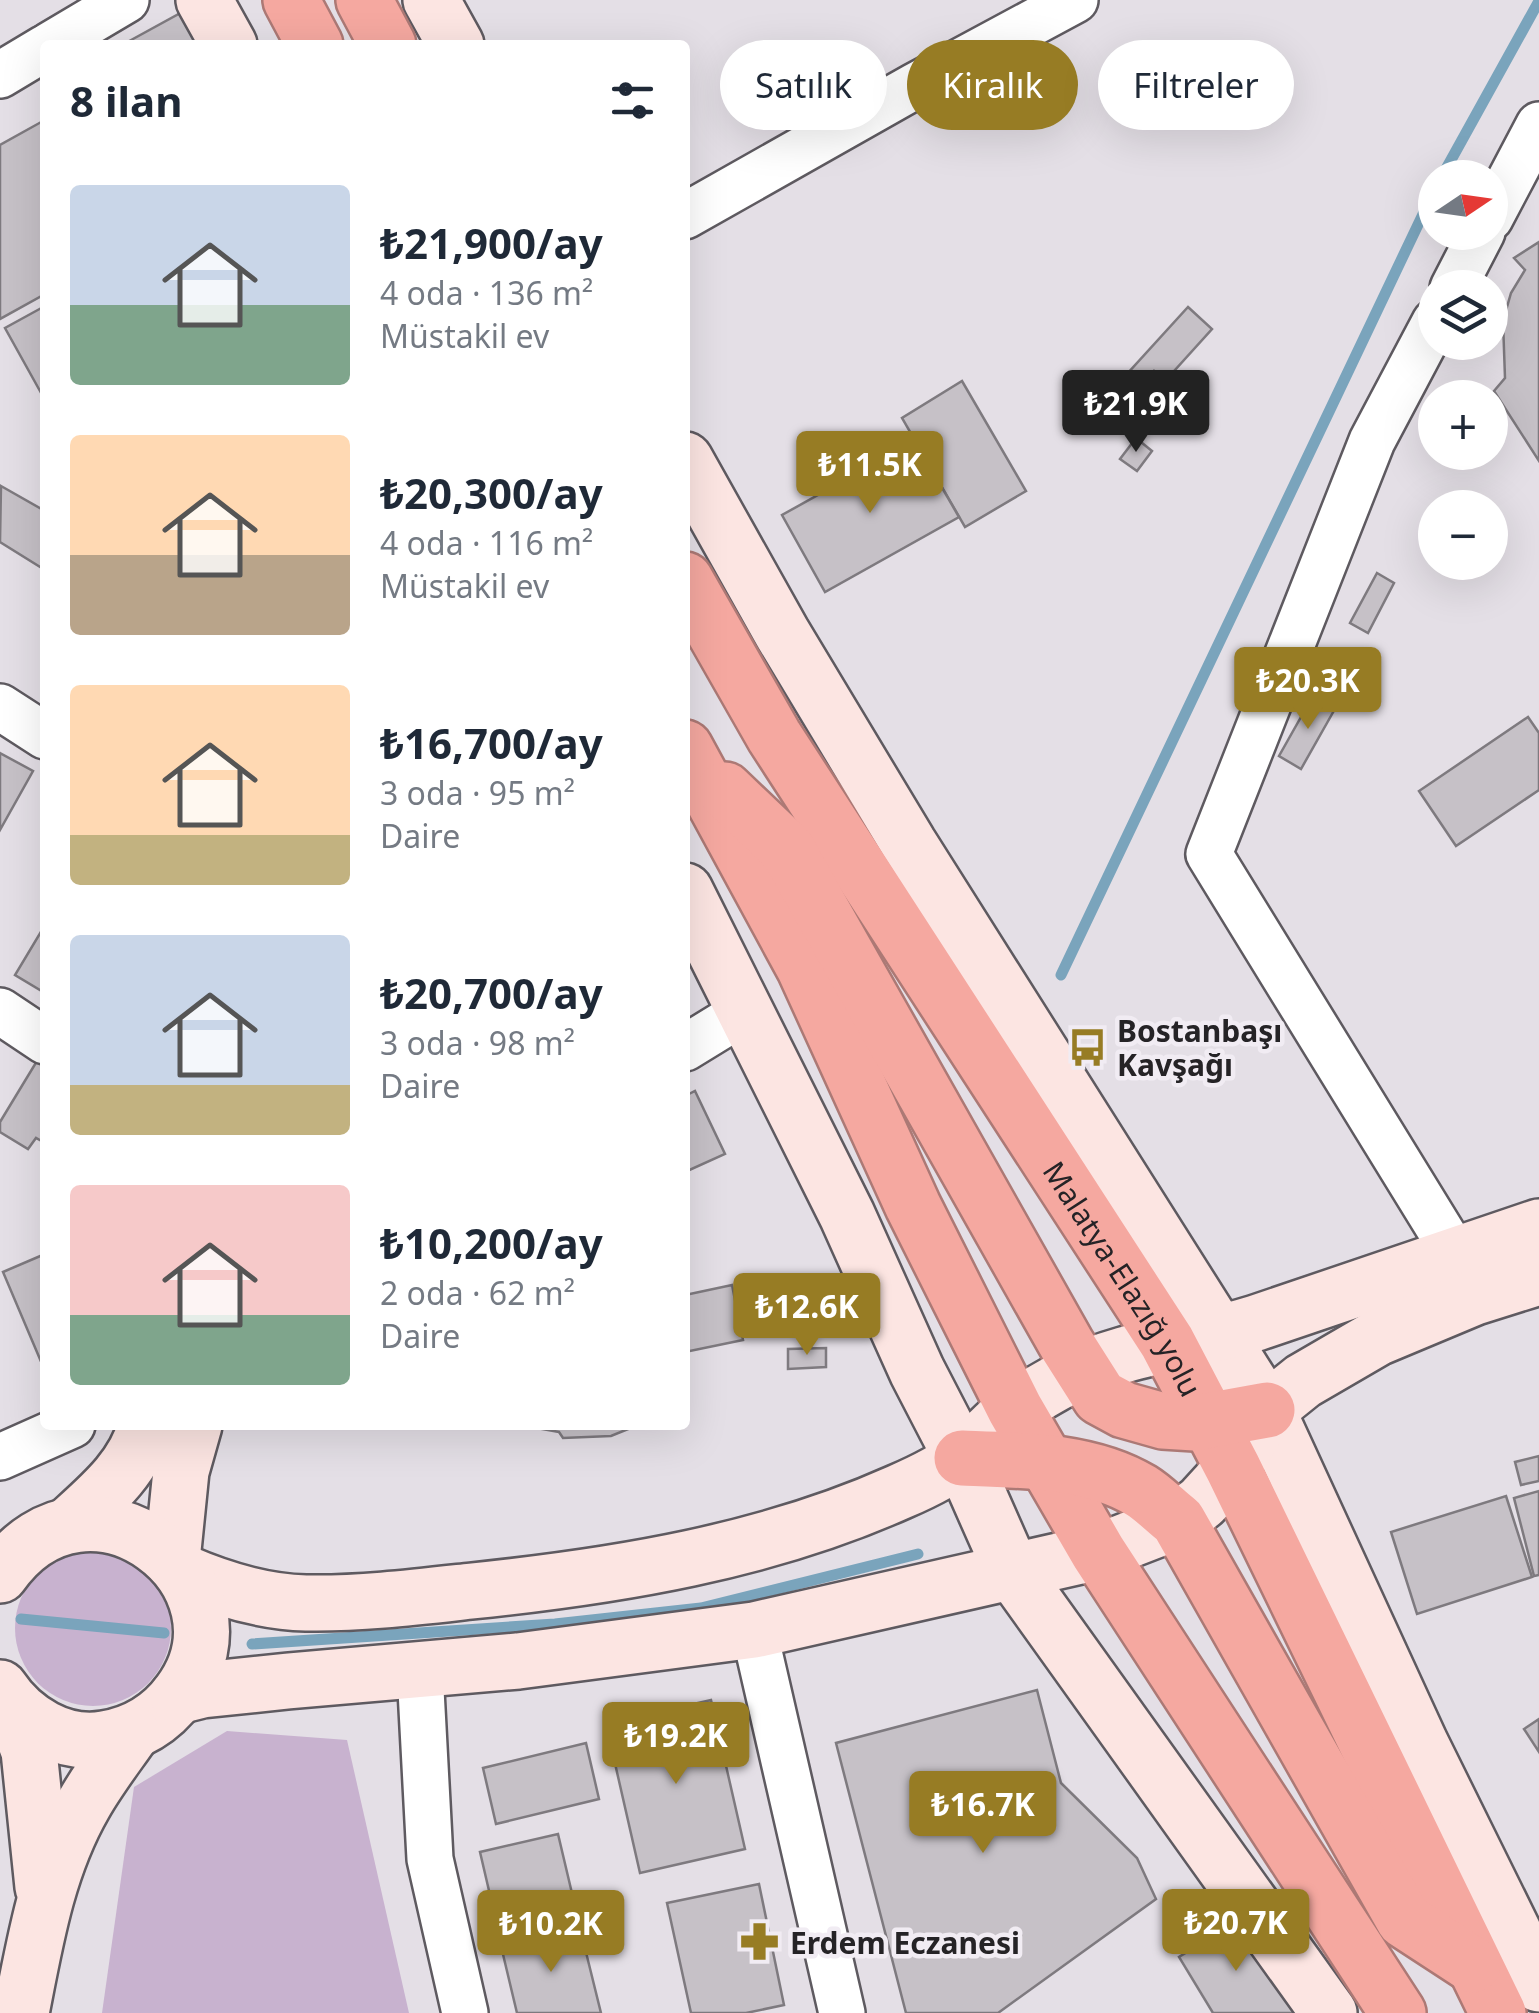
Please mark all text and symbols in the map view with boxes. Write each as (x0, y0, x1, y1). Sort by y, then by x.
chip: Satılık (720, 40, 887, 130)
chip: Kiralık (907, 40, 1078, 130)
chip: Filtreler (1098, 40, 1294, 130)
text: 8 ilan (70, 72, 182, 129)
icon: filters (605, 73, 660, 128)
north arrow (1418, 160, 1508, 250)
map controls (1418, 160, 1508, 580)
text: ₺21,900/ay (380, 214, 603, 271)
icon: home (150, 225, 270, 345)
button: layers (1418, 270, 1508, 360)
text: 4 oda · 136 m² (380, 271, 593, 314)
text: Müstakil ev (380, 314, 549, 357)
pin: ₺21.9K (1055, 370, 1217, 455)
button: + (1418, 380, 1508, 470)
text: ₺21.9K (1084, 381, 1188, 424)
pin: ₺11.5K (789, 431, 951, 516)
text: ₺11.5K (818, 442, 922, 485)
text: ₺20,300/ay (380, 464, 603, 521)
icon: home (150, 475, 270, 595)
button: − (1418, 490, 1508, 580)
text: 4 oda · 116 m² (380, 521, 593, 564)
text: Müstakil ev (380, 564, 549, 607)
pin: ₺20.3K (1227, 647, 1389, 732)
text: ₺20.3K (1256, 658, 1360, 701)
text: ₺16,700/ay (380, 714, 603, 771)
icon: home (150, 725, 270, 845)
text: 3 oda · 95 m² (380, 771, 575, 814)
text: Daire (380, 814, 460, 857)
text: ₺20,700/ay (380, 964, 603, 1021)
icon: home (150, 975, 270, 1095)
place label: Bostanbaşı Kavşağı (1117, 1010, 1282, 1085)
text: 3 oda · 98 m² (380, 1021, 575, 1064)
bus stop icon: Bostanbaşı Kavşağı (1066, 1026, 1108, 1068)
text: Daire (380, 1064, 460, 1107)
street label: Malatya-Elazığ yolu (1034, 1153, 1212, 1403)
text: ₺10,200/ay (380, 1214, 603, 1271)
icon: home (150, 1225, 270, 1345)
text: 2 oda · 62 m² (380, 1271, 575, 1314)
pin: ₺12.6K (726, 1273, 888, 1358)
text: ₺12.6K (755, 1284, 859, 1327)
text: Daire (380, 1314, 460, 1357)
pin: ₺19.2K (595, 1702, 757, 1787)
text: ₺19.2K (624, 1713, 728, 1756)
pin: ₺16.7K (902, 1771, 1064, 1856)
text: ₺16.7K (931, 1782, 1035, 1825)
pin: ₺20.7K (1155, 1889, 1317, 1974)
pin: ₺10.2K (470, 1890, 632, 1975)
text: ₺20.7K (1184, 1900, 1288, 1943)
text: ₺10.2K (499, 1901, 603, 1944)
pharmacy icon: Erdem Eczanesi (739, 1921, 781, 1963)
place label: Erdem Eczanesi (790, 1922, 1020, 1963)

